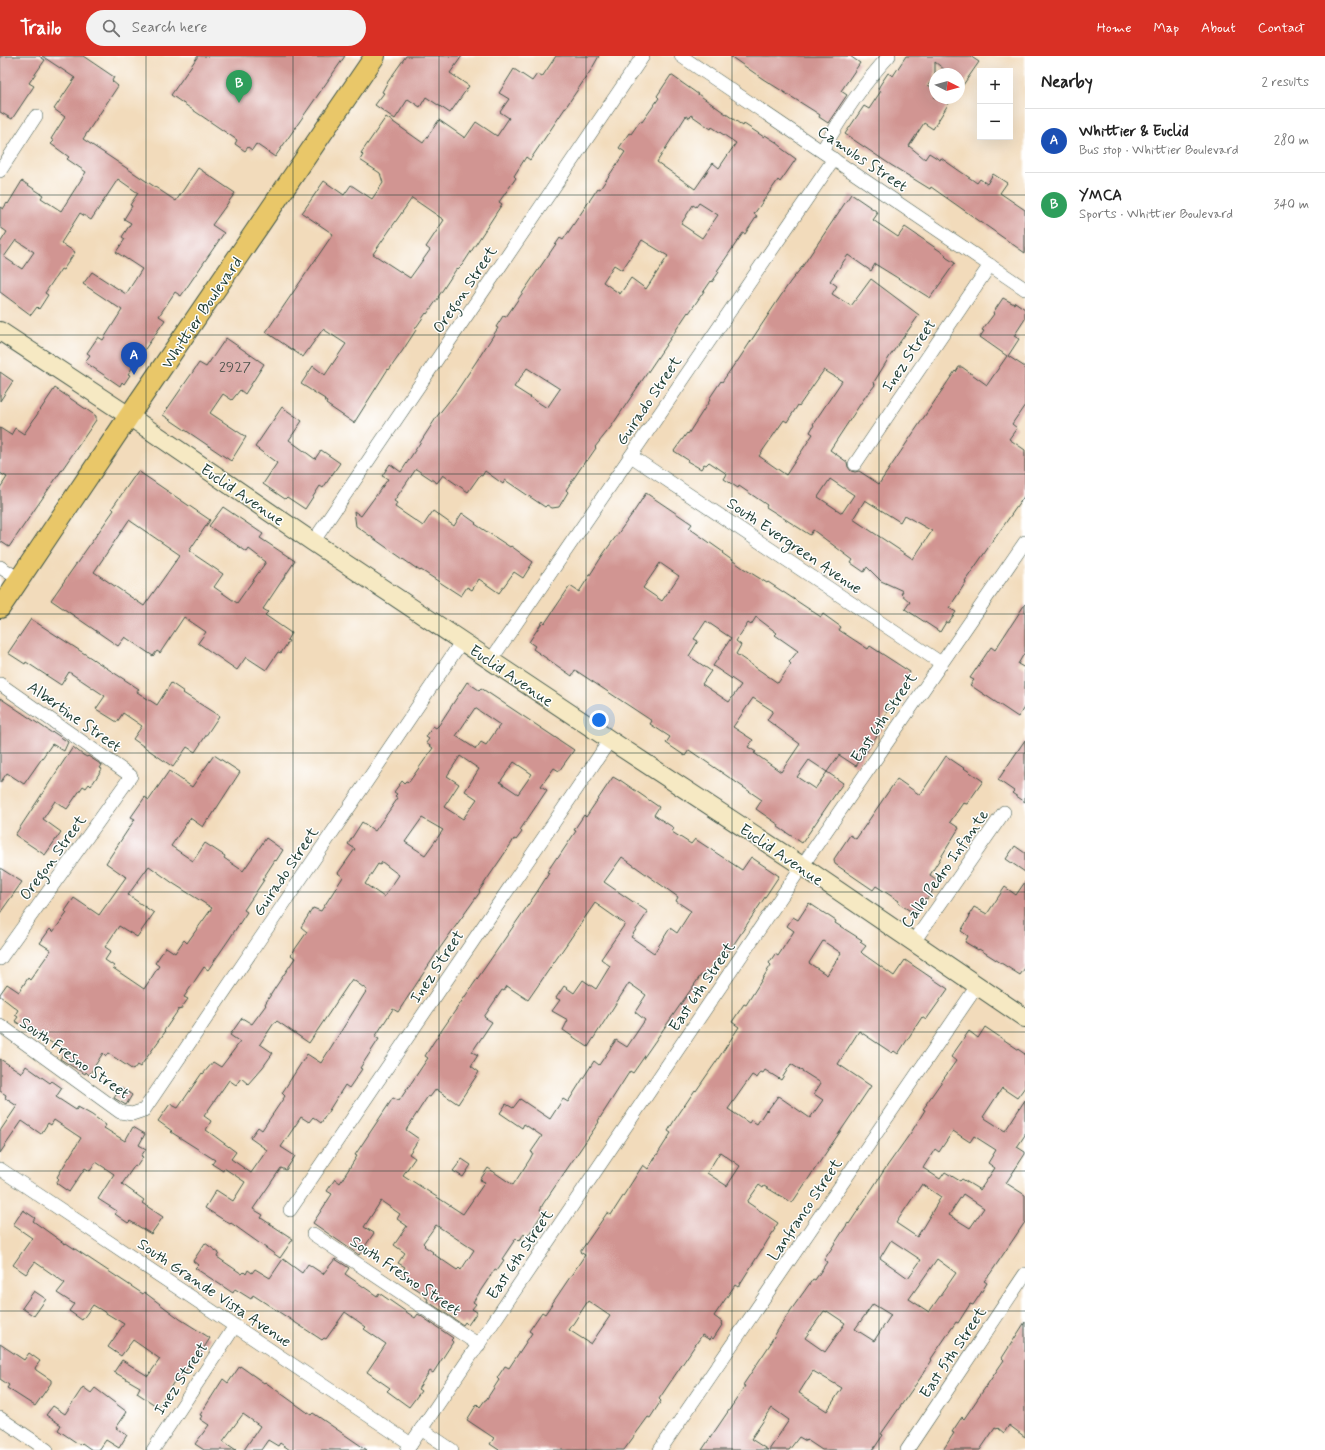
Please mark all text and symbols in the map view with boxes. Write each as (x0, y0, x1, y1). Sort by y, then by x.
search box (86, 10, 366, 46)
text: Trailo (20, 16, 62, 41)
icon: search (100, 17, 122, 39)
text: Search here (132, 18, 207, 38)
text: Home (1097, 19, 1131, 37)
text: Map (1153, 19, 1179, 37)
text: About (1201, 19, 1236, 37)
text: Contact (1258, 19, 1305, 37)
north arrow (929, 68, 965, 104)
map controls (977, 68, 1013, 140)
button: + (977, 68, 1013, 104)
pin: B (226, 70, 252, 103)
text: Nearby (1041, 71, 1093, 93)
text: 2 results (1262, 74, 1309, 91)
button: − (977, 104, 1013, 140)
street label: Camulos Street (813, 121, 911, 197)
text: Whittier & Euclid (1079, 122, 1189, 142)
text: A (1050, 132, 1058, 149)
text: 280 m (1274, 132, 1309, 149)
text: Bus stop · Whittier Boulevard (1079, 142, 1238, 159)
text: YMCA (1079, 186, 1122, 206)
text: B (1050, 196, 1058, 213)
text: 340 m (1274, 196, 1309, 213)
text: Sports · Whittier Boulevard (1079, 206, 1233, 223)
street label: Oregon Street (428, 242, 503, 338)
street label: Whittier Boulevard (157, 253, 248, 373)
street label: Inez Street (877, 315, 941, 396)
pin: A (121, 342, 147, 375)
street label: Guirado Street (612, 352, 687, 450)
house number: 2927 (219, 358, 252, 376)
street label: Euclid Avenue (196, 459, 288, 531)
street label: South Evergreen Avenue (722, 493, 866, 600)
street label: Euclid Avenue (465, 640, 557, 712)
street label: East 6th Street (846, 668, 922, 767)
street label: Albertine Street (23, 677, 125, 757)
your location (589, 710, 609, 730)
street label: Calle Pedro Infante (896, 805, 994, 932)
street label: Oregon Street (15, 810, 93, 905)
street label: Euclid Avenue (735, 819, 827, 891)
street label: Guirado Street (249, 823, 324, 921)
street label: Inez Street (405, 926, 469, 1007)
street label: East 6th Street (664, 937, 740, 1036)
street label: South Fresno Street (15, 1012, 133, 1104)
street label: Lanfranco Street (763, 1154, 848, 1265)
street label: East 6th Street (482, 1205, 558, 1304)
street label: South Fresno Street (346, 1231, 465, 1321)
street label: South Grande Vista Avenue (133, 1234, 295, 1353)
street label: East 5th Street (915, 1303, 992, 1403)
street label: Inez Street (149, 1338, 213, 1419)

